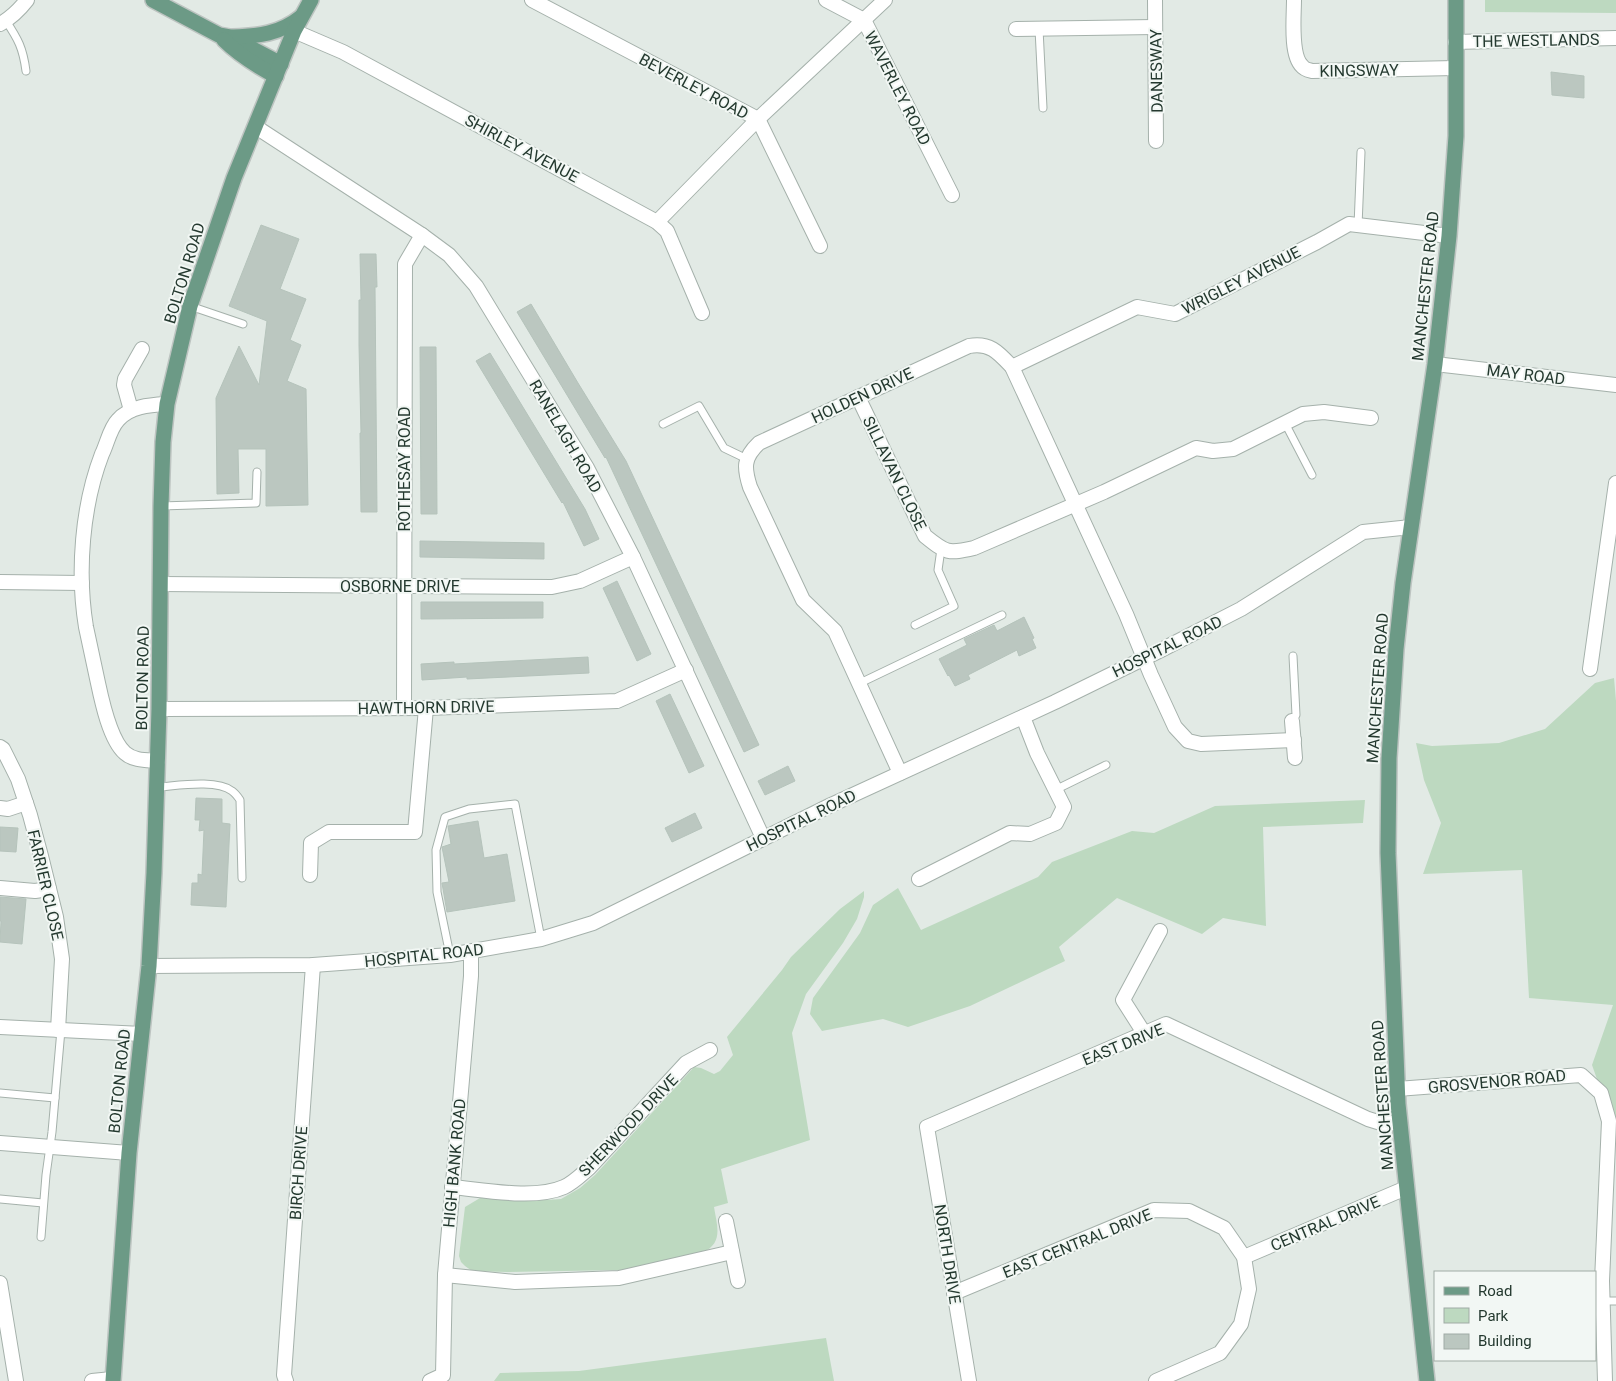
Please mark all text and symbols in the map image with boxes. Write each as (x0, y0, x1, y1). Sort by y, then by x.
street label: WAVERLEY ROAD (861, 28, 935, 149)
street label: DANESWAY (1146, 28, 1167, 113)
street label: THE WESTLANDS (1472, 30, 1600, 51)
street label: BEVERLEY ROAD (636, 50, 752, 123)
street label: KINGSWAY (1319, 60, 1399, 81)
street label: SHIRLEY AVENUE (462, 110, 582, 186)
street label: MANCHESTER ROAD (1408, 210, 1443, 362)
street label: BOLTON ROAD (160, 220, 209, 326)
street label: WRIGLEY AVENUE (1179, 242, 1304, 319)
street label: MAY ROAD (1486, 360, 1566, 389)
street label: HOLDEN DRIVE (808, 364, 916, 427)
street label: RANELAGH ROAD (525, 376, 606, 496)
street label: ROTHESAY ROAD (395, 406, 414, 532)
street label: SILLAVAN CLOSE (859, 413, 930, 533)
street label: OSBORNE DRIVE (340, 577, 460, 596)
street label: HOSPITAL ROAD (1109, 612, 1225, 681)
street label: MANCHESTER ROAD (1363, 612, 1392, 764)
street label: BOLTON ROAD (132, 625, 153, 731)
street label: HAWTHORN DRIVE (357, 697, 495, 718)
street label: HOSPITAL ROAD (743, 786, 859, 855)
street label: FARRIER CLOSE (24, 828, 67, 942)
street label: HOSPITAL ROAD (364, 940, 485, 971)
street label: MANCHESTER ROAD (1368, 1019, 1397, 1171)
street label: EAST DRIVE (1080, 1020, 1167, 1069)
street label: BOLTON ROAD (105, 1028, 134, 1134)
street label: GROSVENOR ROAD (1427, 1066, 1567, 1097)
street label: SHERWOOD DRIVE (575, 1070, 682, 1180)
street label: HIGH BANK ROAD (439, 1098, 470, 1228)
street label: BIRCH DRIVE (286, 1126, 311, 1221)
street label: CENTRAL DRIVE (1268, 1192, 1383, 1255)
street label: NORTH DRIVE (930, 1203, 965, 1305)
street label: EAST CENTRAL DRIVE (1000, 1205, 1155, 1282)
legend (1434, 1271, 1596, 1361)
text: Road (1478, 1282, 1512, 1300)
text: Park (1478, 1307, 1509, 1325)
text: Building (1478, 1332, 1532, 1350)

